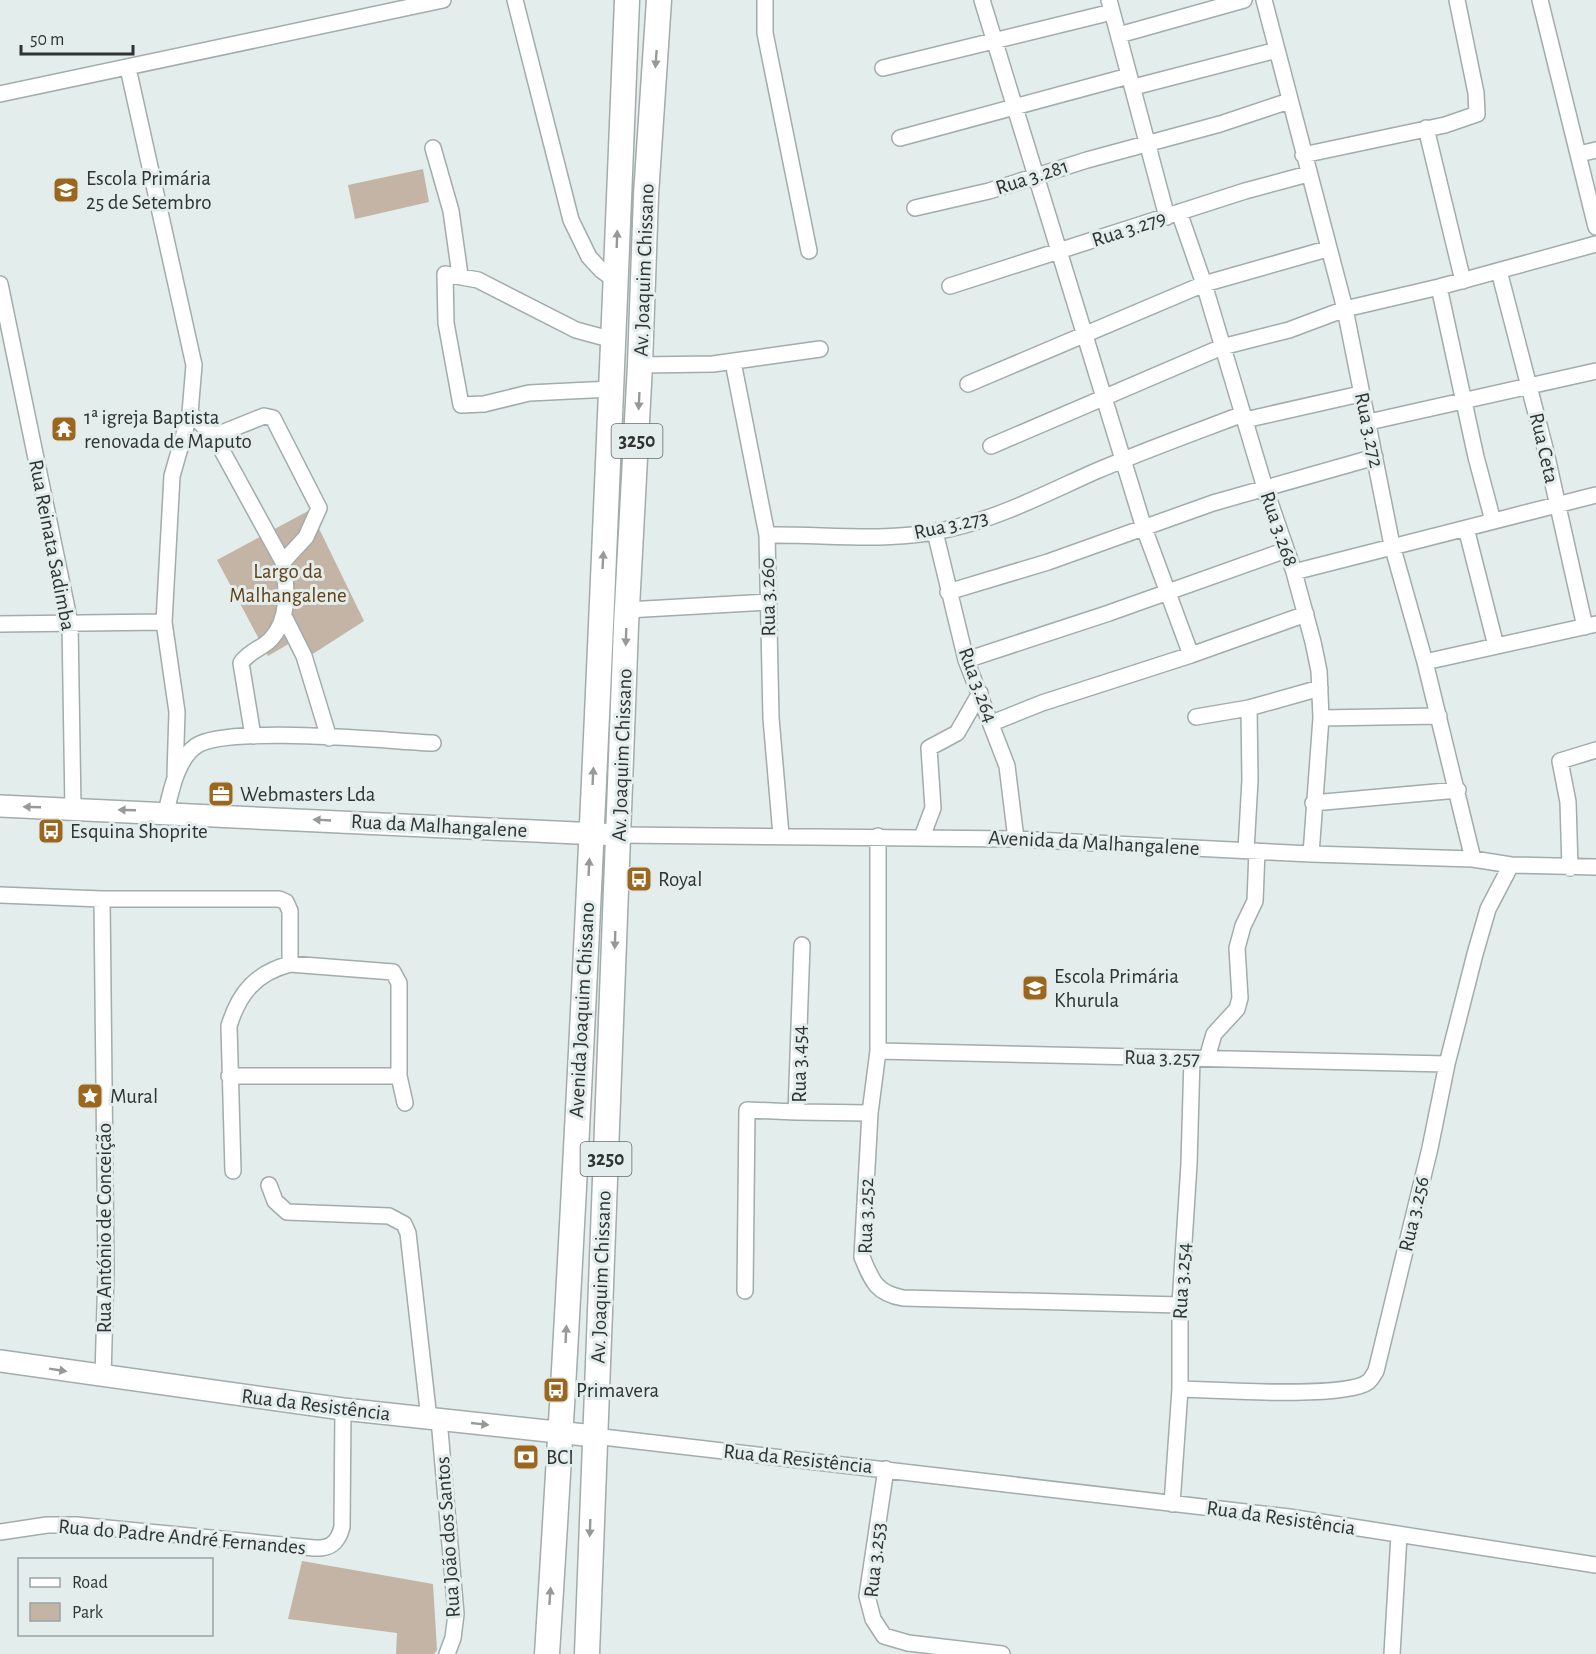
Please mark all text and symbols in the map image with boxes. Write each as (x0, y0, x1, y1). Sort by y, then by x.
scale bar (21, 18, 134, 56)
text: 50 m (30, 31, 64, 49)
one-way arrow (651, 50, 660, 69)
street label: Rua 3.281 (993, 155, 1071, 199)
place label: Escola Primária 25 de Setembro (86, 168, 212, 213)
school or university icon: Escola Primária 25 de Setembro (51, 175, 81, 205)
street label: Av. Joaquim Chissano (630, 183, 658, 357)
street label: Rua 3.279 (1089, 207, 1169, 251)
one-way arrow (613, 230, 622, 249)
street label: Rua 3.272 (1351, 390, 1387, 470)
one-way arrow (634, 391, 643, 410)
place label: 1ª igreja Baptista renovada de Maputo (84, 407, 252, 452)
street label: Rua Ceta (1526, 411, 1562, 486)
temple icon: 1ª igreja Baptista renovada de Maputo (49, 414, 79, 444)
road number: 3250 (612, 424, 662, 458)
street label: Rua Reinata Sadimba (25, 458, 79, 633)
street label: Rua 3.268 (1256, 489, 1302, 569)
street label: Rua 3.273 (912, 507, 990, 543)
one-way arrow (599, 550, 608, 569)
street label: Rua 3.260 (757, 557, 779, 637)
park label: Largo da Malhangalene (229, 561, 347, 606)
one-way arrow (621, 628, 630, 647)
street label: Rua 3.264 (955, 645, 1001, 725)
street label: Av. Joaquim Chissano (608, 668, 636, 842)
one-way arrow (589, 766, 598, 785)
office icon: Webmasters Lda (206, 779, 236, 809)
place label: Webmasters Lda (240, 784, 376, 805)
one-way arrow (23, 803, 42, 812)
one-way arrow (118, 806, 137, 815)
street label: Rua da Malhangalene (350, 811, 528, 841)
one-way arrow (313, 815, 332, 824)
bus stop icon: Esquina Shoprite (36, 816, 66, 846)
place label: Esquina Shoprite (70, 821, 208, 842)
street label: Avenida da Malhangalene (988, 827, 1200, 859)
one-way arrow (584, 858, 593, 877)
bus stop icon: Royal (624, 864, 654, 894)
place label: Royal (658, 869, 702, 890)
street label: Avenida Joaquim Chissano (566, 902, 598, 1118)
one-way arrow (610, 930, 619, 949)
place label: Escola Primária Khurula (1054, 966, 1179, 1011)
school or university icon: Escola Primária Khurula (1020, 973, 1050, 1003)
street label: Rua 3.454 (789, 1025, 810, 1103)
street label: Rua 3.257 (1124, 1047, 1200, 1069)
place icon: Mural (75, 1081, 105, 1111)
place label: Mural (110, 1086, 158, 1107)
street label: Rua António de Conceição (94, 1123, 115, 1333)
road number: 3250 (580, 1142, 632, 1176)
street label: Rua 3.256 (1395, 1174, 1433, 1254)
street label: Rua 3.252 (855, 1178, 877, 1254)
street label: Av. Joaquim Chissano (587, 1190, 615, 1364)
street label: Rua 3.254 (1169, 1242, 1195, 1320)
one-way arrow (561, 1325, 570, 1344)
one-way arrow (48, 1366, 67, 1375)
bus stop icon: Primavera (541, 1375, 571, 1405)
place label: Primavera (576, 1380, 660, 1401)
street label: Rua da Resistência (240, 1385, 392, 1425)
one-way arrow (471, 1419, 490, 1429)
street label: Rua da Resistência (722, 1441, 874, 1477)
bank icon: BCI (511, 1442, 541, 1472)
place label: BCI (546, 1447, 574, 1468)
street label: Rua João dos Santos (432, 1456, 464, 1618)
street label: Rua da Resistência (1205, 1497, 1357, 1539)
street label: Rua do Padre André Fernandes (57, 1516, 307, 1558)
one-way arrow (586, 1519, 595, 1538)
street label: Rua 3.253 (861, 1521, 889, 1599)
legend (18, 1558, 213, 1636)
text: Road (72, 1574, 108, 1592)
one-way arrow (546, 1586, 555, 1605)
text: Park (72, 1604, 104, 1622)

